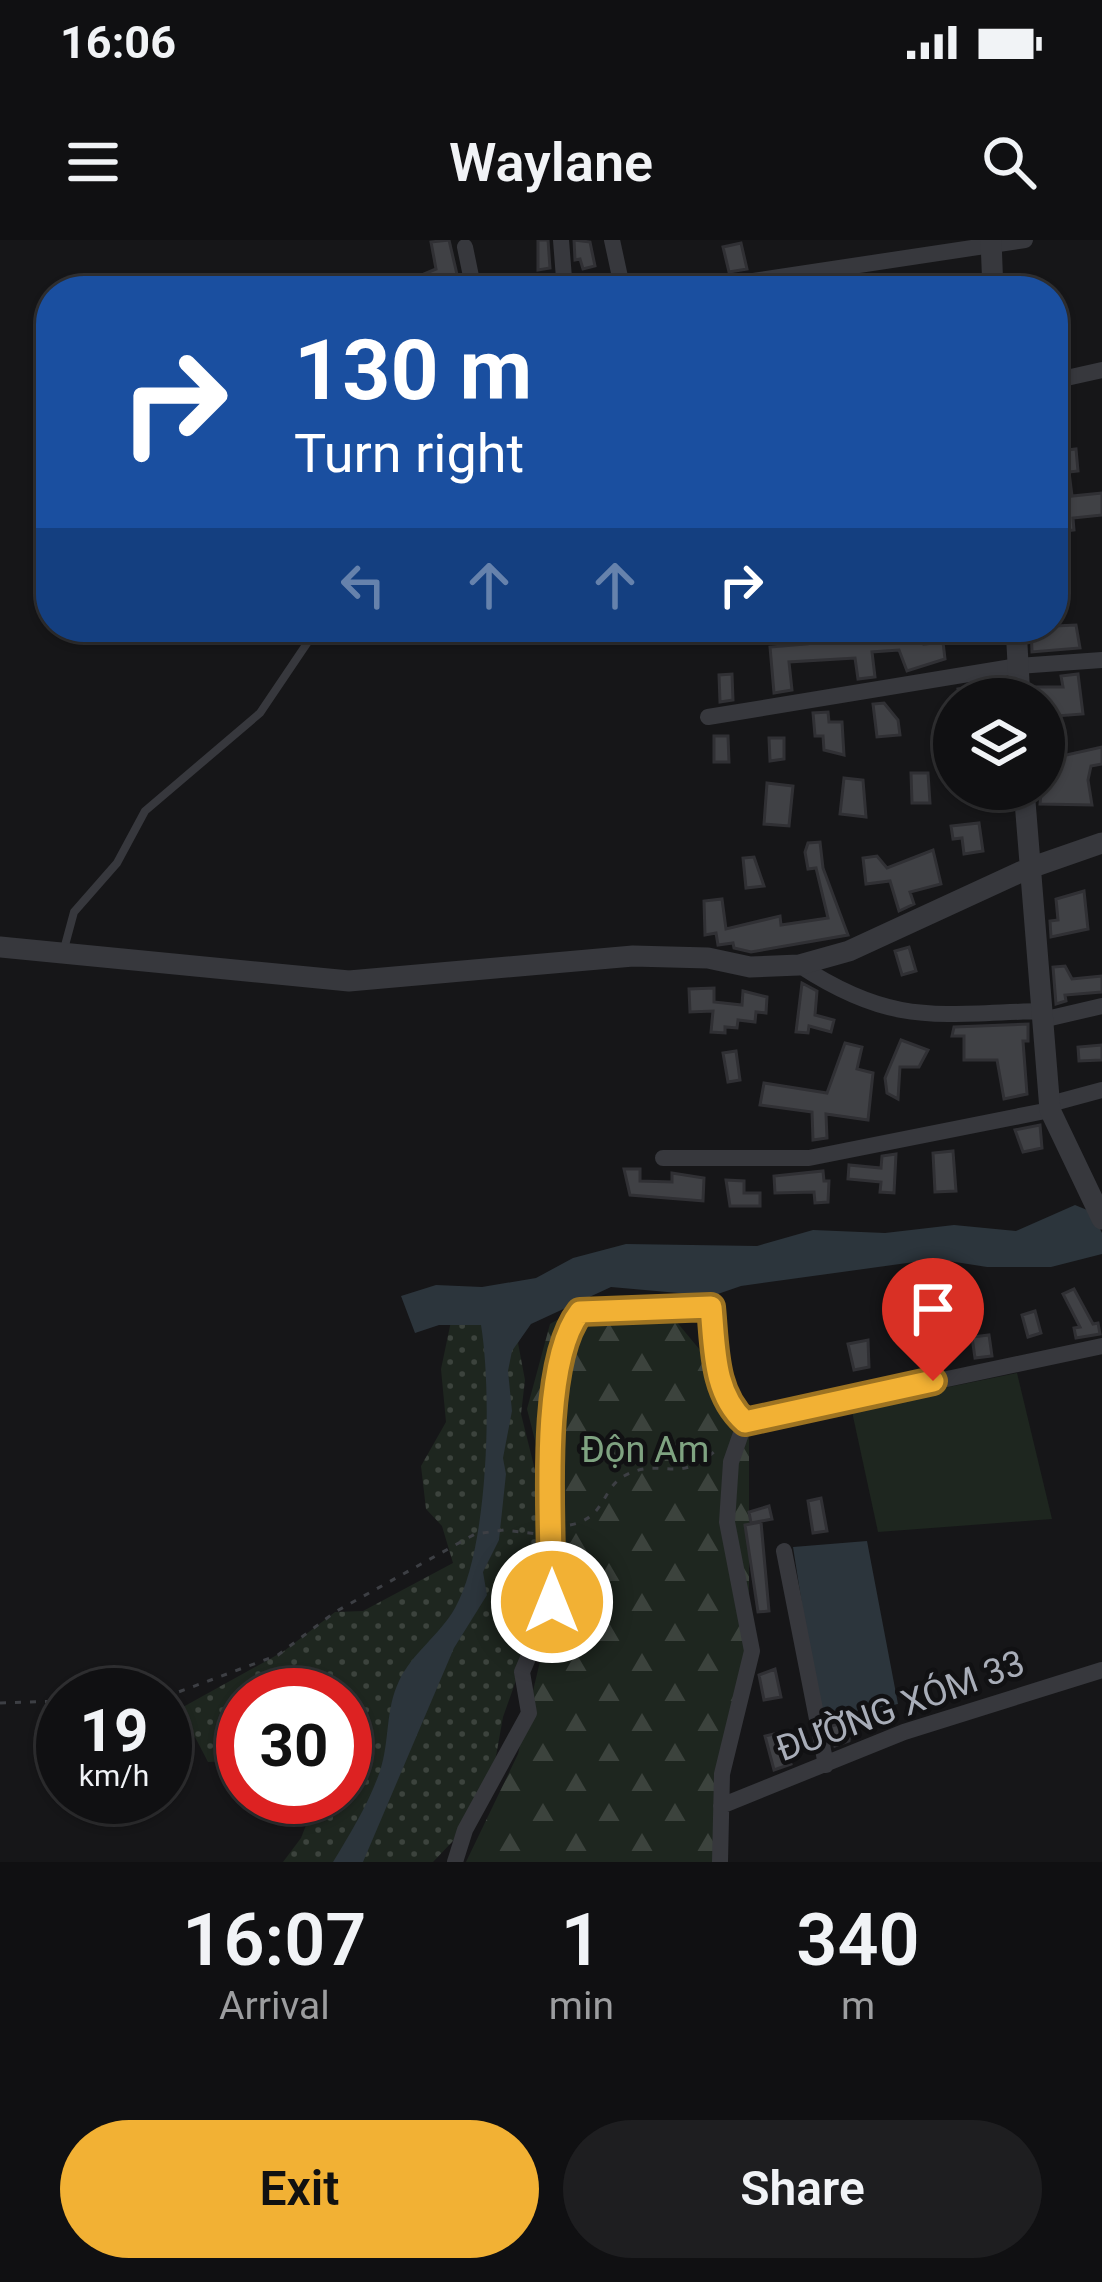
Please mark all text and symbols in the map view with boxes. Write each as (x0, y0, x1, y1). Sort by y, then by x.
text: 16:06 (60, 16, 176, 69)
icon: menu (60, 129, 126, 195)
icon: search (976, 129, 1042, 195)
text: Waylane (449, 131, 653, 194)
text: 130 m (294, 321, 532, 420)
icon: right (96, 324, 252, 480)
text: Turn right (294, 422, 524, 485)
icon: left (330, 552, 396, 618)
icon: ahead (456, 552, 522, 618)
icon: ahead (582, 552, 648, 618)
icon: right (708, 552, 774, 618)
map controls (933, 678, 1065, 810)
button: layers (933, 678, 1065, 810)
pin (882, 1258, 984, 1381)
icon: arrive (900, 1276, 966, 1342)
park label: Độn Am (581, 1429, 709, 1471)
position arrow (489, 1539, 615, 1665)
street label: ĐƯỜNG XÓM 33 (770, 1641, 1030, 1770)
speed limit sign: 30 (216, 1668, 372, 1824)
text: 19 (80, 1695, 148, 1766)
text: km/h (79, 1758, 149, 1793)
text: 16:07 (182, 1898, 366, 1983)
text: 1 (561, 1898, 602, 1983)
text: 340 (796, 1898, 920, 1983)
text: Arrival (219, 1983, 330, 2029)
text: min (549, 1983, 614, 2029)
text: m (841, 1983, 875, 2029)
button: Exit (60, 2120, 539, 2258)
button: Share (563, 2120, 1042, 2258)

